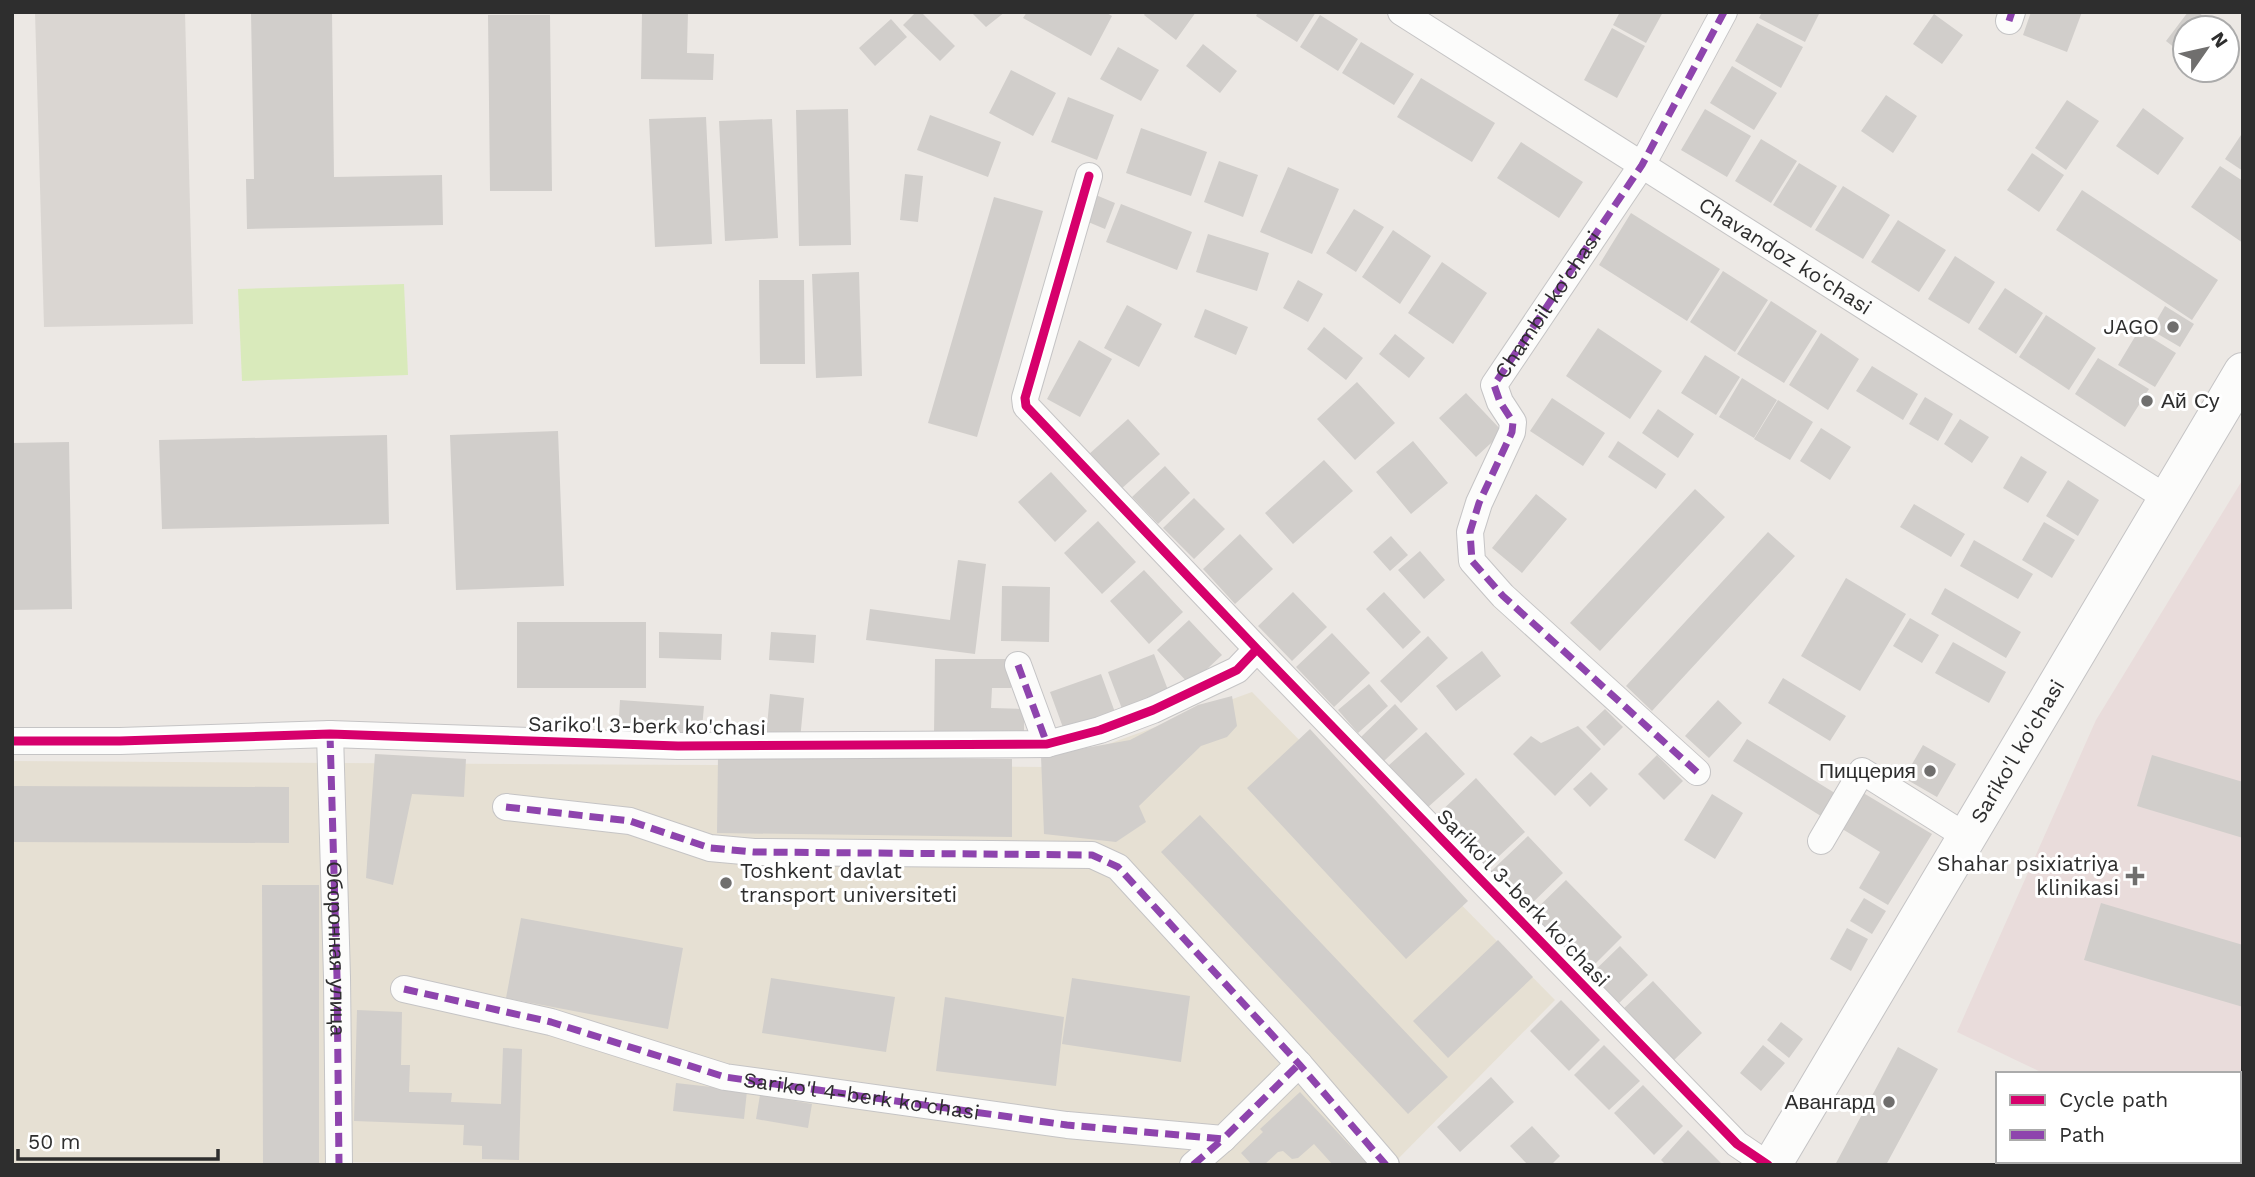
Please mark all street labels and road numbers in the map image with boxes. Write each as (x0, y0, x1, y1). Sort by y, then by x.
street label: Chavandoz ko'chasi (1694, 191, 1877, 320)
street label: Chambil ko'chasi (1489, 226, 1606, 383)
street label: Sariko'l ko'chasi (1965, 675, 2069, 827)
street label: Sariko'l 3-berk ko'chasi (528, 711, 766, 740)
street label: Sariko'l 3-berk ko'chasi (1432, 803, 1615, 992)
street label: Оборонная улица (322, 861, 351, 1037)
street label: Sariko'l 4-berk ko'chasi (742, 1067, 981, 1125)

